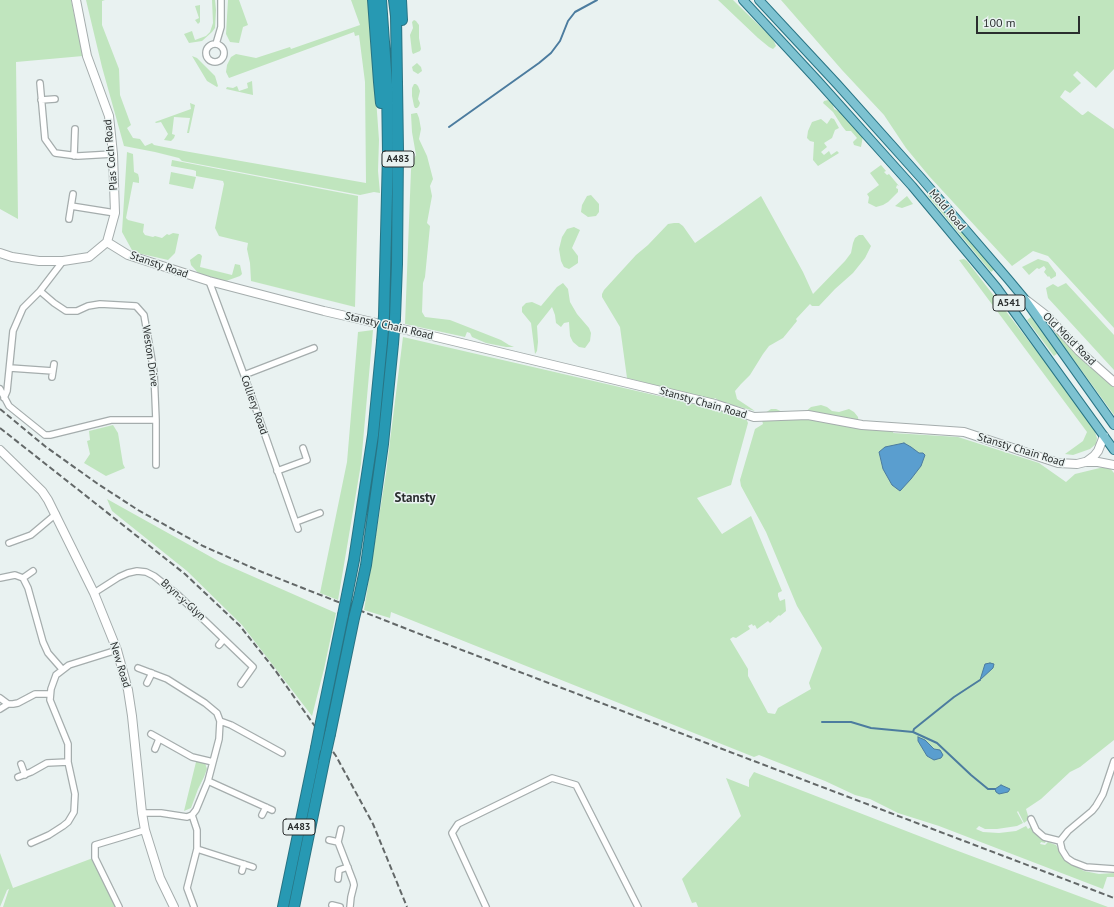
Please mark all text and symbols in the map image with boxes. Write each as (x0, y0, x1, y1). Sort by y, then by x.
scale bar (978, 8, 1082, 34)
text: 100 m (983, 15, 1016, 30)
street label: Plas Coch Road (101, 119, 121, 191)
road number: A483 (382, 151, 414, 167)
street label: Mold Road (926, 187, 968, 233)
street label: Stansty Road (128, 249, 190, 281)
road number: A541 (993, 295, 1025, 311)
street label: Stansty Chain Road (343, 309, 435, 343)
street label: Old Mold Road (1040, 310, 1098, 368)
street label: Weston Drive (139, 324, 161, 388)
street label: Colliery Road (238, 374, 270, 436)
street label: Stansty Chain Road (658, 384, 748, 422)
street label: Stansty Chain Road (976, 430, 1066, 470)
district label: Stansty (395, 490, 435, 506)
street label: Bryn-y-Glyn (158, 577, 208, 623)
street label: New Road (107, 641, 133, 689)
road number: A483 (283, 819, 315, 835)

